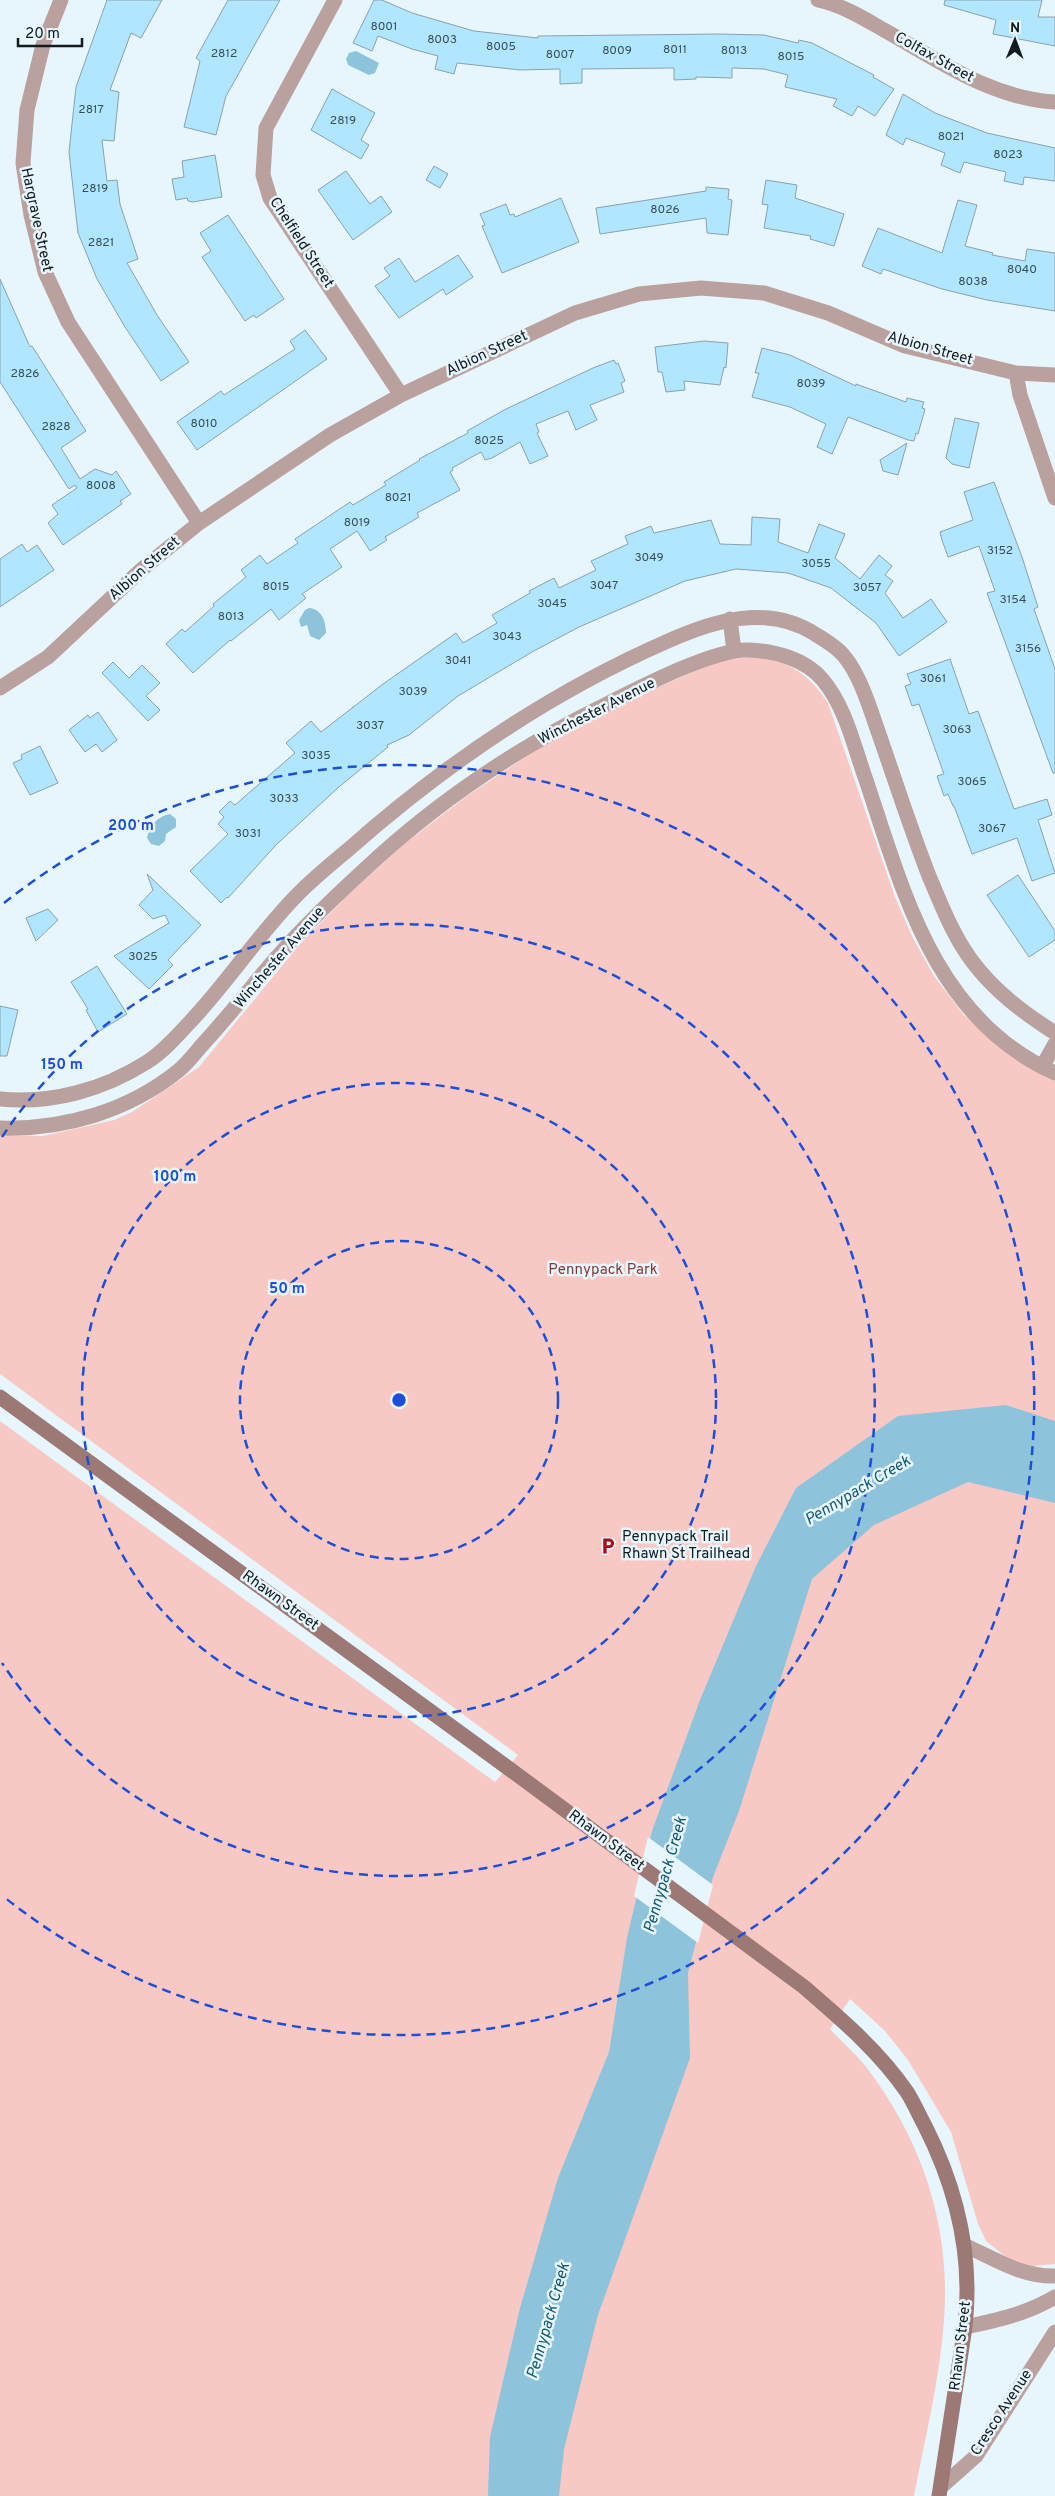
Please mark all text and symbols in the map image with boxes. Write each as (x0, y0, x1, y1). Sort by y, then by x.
scale bar (18, 15, 81, 47)
north arrow (990, 15, 1040, 65)
house number: 8001 (370, 19, 398, 35)
text: N (1010, 20, 1020, 37)
text: 20 m (25, 25, 60, 44)
street label: Colfax Street (891, 28, 977, 88)
house number: 8003 (427, 32, 457, 48)
house number: 8005 (486, 39, 516, 55)
house number: 8011 (663, 42, 687, 58)
house number: 8009 (602, 43, 632, 59)
house number: 8013 (721, 43, 747, 59)
house number: 2812 (211, 46, 237, 62)
house number: 8007 (546, 47, 574, 63)
house number: 8015 (778, 49, 804, 65)
house number: 2817 (78, 102, 104, 118)
house number: 2819 (330, 113, 356, 129)
house number: 8021 (938, 129, 964, 145)
house number: 8023 (993, 147, 1023, 163)
street label: Hargrave Street (16, 166, 56, 274)
house number: 2819 (82, 181, 108, 197)
street label: Chelfield Street (265, 194, 337, 292)
house number: 8026 (650, 202, 680, 218)
house number: 2821 (88, 235, 114, 251)
house number: 8040 (1007, 262, 1037, 278)
house number: 8038 (958, 274, 988, 290)
street label: Albion Street (443, 327, 531, 381)
street label: Albion Street (885, 328, 975, 370)
house number: 2826 (11, 366, 39, 382)
house number: 8039 (796, 376, 826, 392)
house number: 8010 (190, 416, 218, 432)
house number: 2828 (41, 419, 71, 435)
house number: 8025 (474, 433, 504, 449)
house number: 8008 (86, 478, 116, 494)
house number: 8021 (385, 490, 411, 506)
house number: 8019 (344, 515, 370, 531)
street label: Albion Street (106, 533, 184, 605)
house number: 3152 (987, 543, 1013, 559)
house number: 3049 (634, 550, 664, 566)
house number: 3055 (801, 556, 831, 572)
house number: 3047 (590, 578, 618, 594)
house number: 8015 (263, 579, 289, 595)
house number: 3057 (853, 580, 881, 596)
house number: 3154 (1000, 592, 1026, 608)
house number: 3045 (537, 596, 567, 612)
house number: 8013 (218, 609, 244, 625)
house number: 3043 (492, 629, 522, 645)
house number: 3156 (1015, 641, 1041, 657)
house number: 3041 (445, 653, 471, 669)
house number: 3061 (920, 671, 946, 687)
street label: Winchester Avenue (535, 674, 659, 750)
house number: 3039 (399, 684, 427, 700)
house number: 3037 (356, 718, 384, 734)
house number: 3063 (942, 722, 972, 738)
house number: 3035 (301, 748, 331, 764)
house number: 3065 (957, 774, 987, 790)
house number: 3033 (269, 791, 299, 807)
text: 200 m (108, 817, 154, 836)
house number: 3067 (978, 821, 1006, 837)
house number: 3031 (235, 826, 261, 842)
street label: Winchester Avenue (231, 903, 329, 1013)
house number: 3025 (128, 949, 158, 965)
text: 150 m (41, 1056, 83, 1075)
text: 100 m (154, 1168, 196, 1187)
park label: Pennypack Park (548, 1261, 658, 1280)
text: 50 m (269, 1280, 305, 1299)
centre of rings (390, 1391, 408, 1409)
water label: Pennypack Creek (802, 1451, 915, 1530)
place label: Pennypack Trail Rhawn St Trailhead (622, 1528, 750, 1564)
parking icon: Pennypack Trail Rhawn St Trailhead (598, 1536, 618, 1556)
street label: Rhawn Street (238, 1567, 322, 1635)
street label: Rhawn Street (564, 1806, 648, 1876)
water label: Pennypack Creek (640, 1814, 692, 1935)
water label: Pennypack Creek (523, 2260, 575, 2381)
street label: Rhawn Street (946, 2300, 976, 2392)
street label: Cresco Avenue (967, 2366, 1037, 2460)

